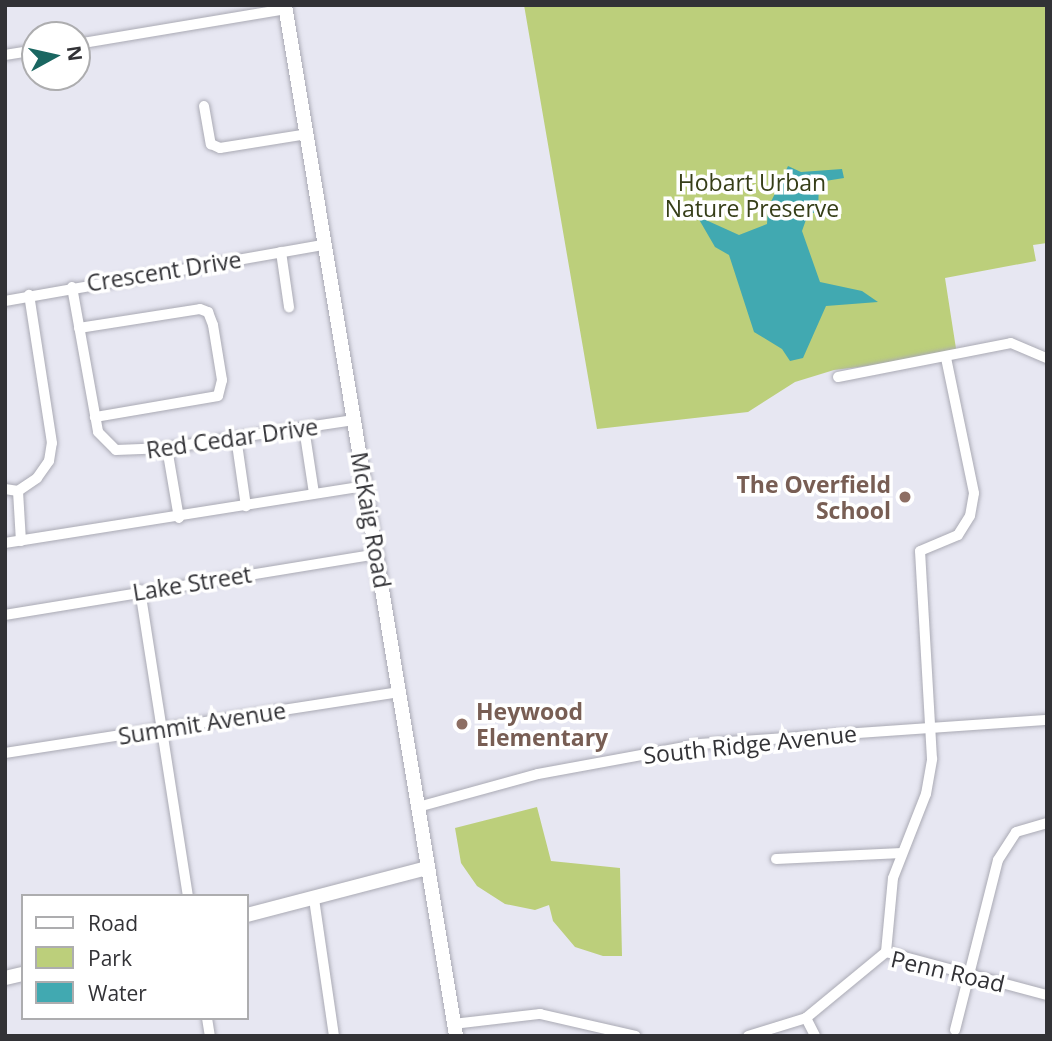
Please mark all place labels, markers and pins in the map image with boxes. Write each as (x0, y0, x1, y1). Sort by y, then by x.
place label: The Overfield School (737, 470, 891, 524)
marker: The Overfield School (897, 489, 913, 505)
place label: Heywood Elementary (476, 697, 608, 751)
marker: Heywood Elementary (454, 716, 470, 732)

